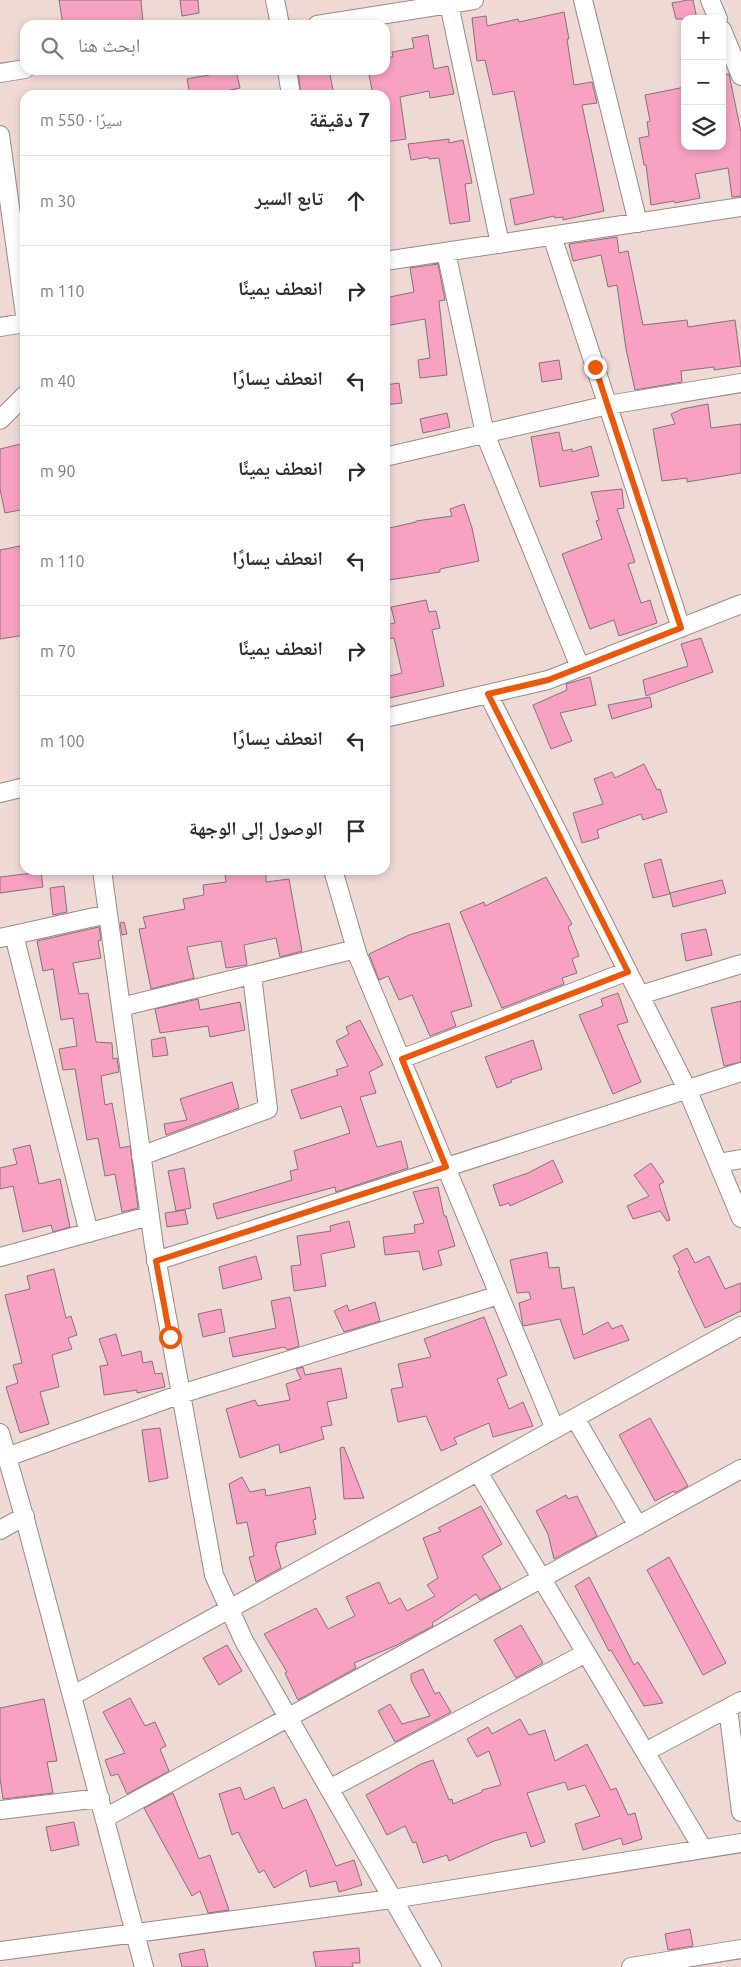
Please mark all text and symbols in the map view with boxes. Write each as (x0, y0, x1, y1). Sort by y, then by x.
map controls (681, 15, 726, 150)
button: + (681, 15, 726, 60)
search box (20, 20, 390, 75)
icon: search (38, 34, 66, 62)
text: ابحث هنا (78, 34, 140, 56)
button: − (681, 60, 726, 105)
button: layers (681, 105, 726, 150)
text: 7 دقيقة (309, 107, 370, 131)
text: سيرًا · 550 m (40, 111, 122, 129)
text: تابع السير (255, 187, 323, 209)
icon: ahead (342, 187, 370, 215)
text: 30 m (40, 192, 76, 210)
text: انعطف يمينًا (238, 277, 323, 299)
icon: right (342, 277, 370, 305)
text: 110 m (40, 282, 85, 300)
route end (584, 356, 607, 379)
text: انعطف يسارًا (232, 367, 323, 389)
icon: left (342, 367, 370, 395)
text: 40 m (40, 372, 76, 390)
text: انعطف يمينًا (238, 457, 323, 479)
icon: right (342, 457, 370, 485)
text: 90 m (40, 462, 76, 480)
text: انعطف يسارًا (232, 547, 323, 569)
icon: left (342, 547, 370, 575)
text: 110 m (40, 552, 85, 570)
text: انعطف يمينًا (238, 637, 323, 659)
icon: right (342, 637, 370, 665)
text: 70 m (40, 642, 76, 660)
text: انعطف يسارًا (232, 727, 323, 749)
icon: left (342, 727, 370, 755)
text: 100 m (40, 732, 85, 750)
text: الوصول إلى الوجهة (189, 817, 323, 839)
icon: arrive (342, 817, 370, 845)
route start (159, 1326, 182, 1349)

